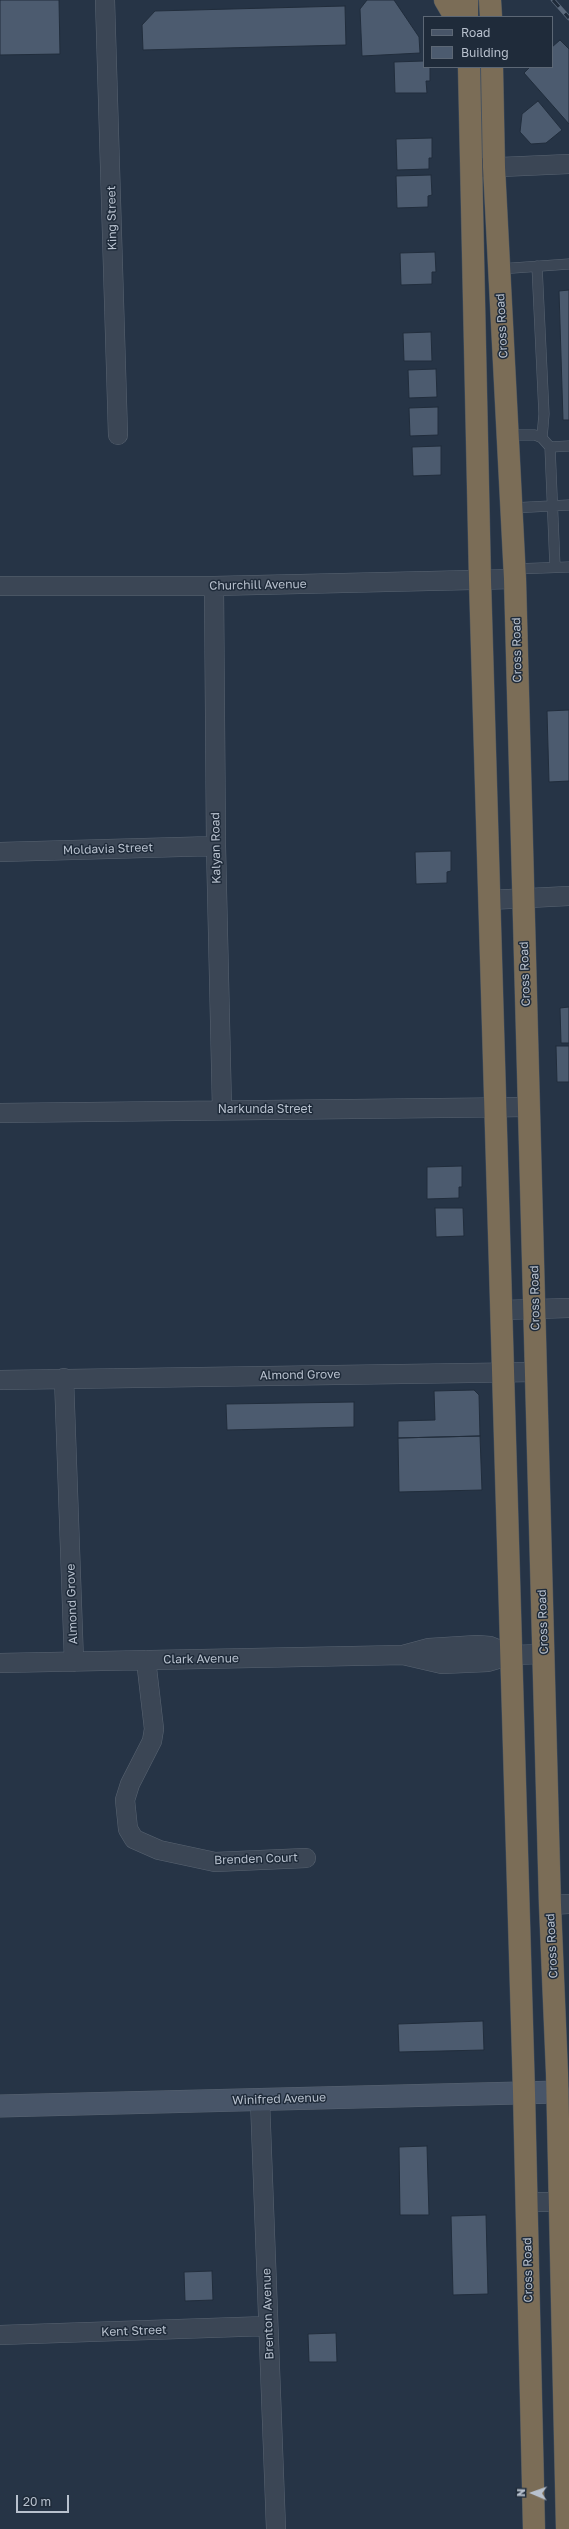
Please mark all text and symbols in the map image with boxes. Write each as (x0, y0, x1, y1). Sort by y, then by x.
legend (423, 16, 553, 68)
text: Road (461, 25, 490, 40)
text: Building (461, 45, 509, 60)
street label: King Street (104, 185, 120, 251)
street label: Cross Road (493, 293, 511, 359)
street label: Churchill Avenue (209, 577, 307, 593)
street label: Cross Road (509, 617, 525, 683)
street label: Kalyan Road (208, 812, 224, 884)
street label: Moldavia Street (63, 840, 153, 858)
street label: Cross Road (517, 941, 533, 1007)
street label: Narkunda Street (218, 1102, 312, 1116)
street label: Cross Road (527, 1265, 543, 1331)
street label: Almond Grove (260, 1367, 340, 1383)
street label: Almond Grove (63, 1563, 81, 1645)
street label: Cross Road (535, 1589, 551, 1655)
street label: Clark Avenue (163, 1651, 239, 1667)
street label: Brenden Court (214, 1850, 298, 1868)
street label: Cross Road (543, 1913, 561, 1979)
street label: Winifred Avenue (232, 2090, 326, 2108)
street label: Cross Road (520, 2237, 536, 2303)
street label: Brenton Avenue (259, 2268, 277, 2360)
street label: Kent Street (101, 2323, 167, 2339)
north arrow (513, 2473, 553, 2513)
scale bar (18, 2487, 71, 2513)
text: N (514, 2488, 527, 2497)
text: 20 m (23, 2494, 51, 2509)

